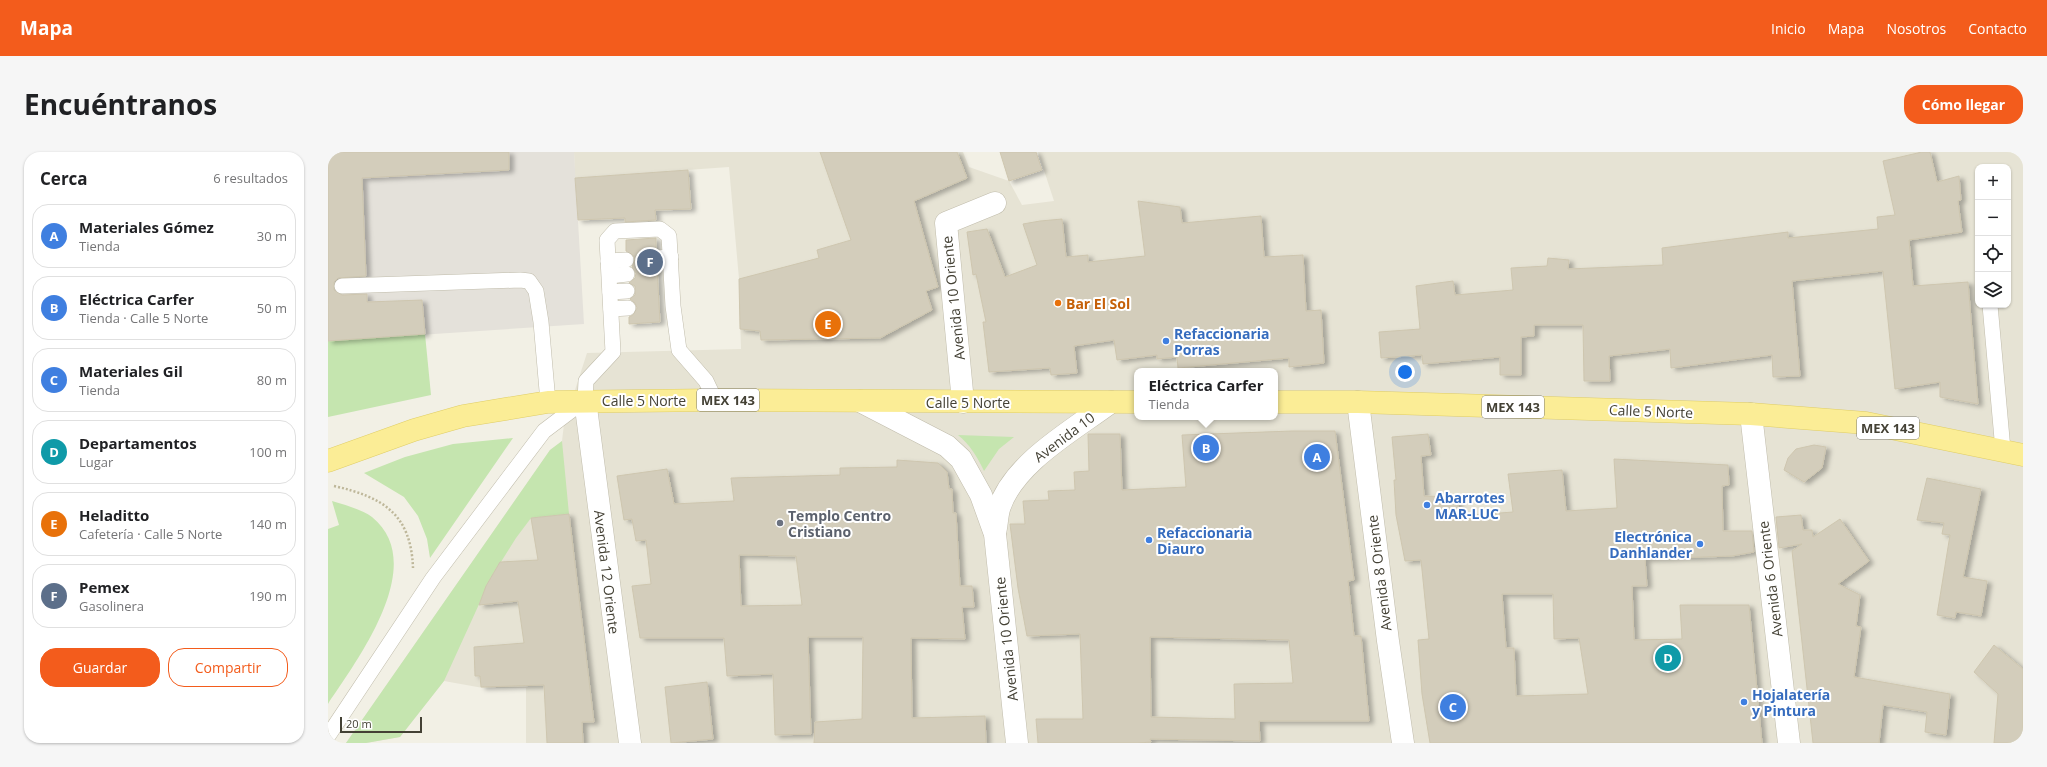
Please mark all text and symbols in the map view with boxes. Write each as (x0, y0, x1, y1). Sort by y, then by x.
text: Mapa (20, 15, 73, 41)
text: Inicio (1771, 19, 1806, 38)
text: Mapa (1828, 19, 1864, 38)
text: Nosotros (1886, 19, 1946, 38)
text: Contacto (1968, 19, 2027, 38)
text: Encuéntranos (24, 85, 217, 123)
button: Cómo llegar (1904, 85, 2023, 124)
map controls (1975, 164, 2011, 308)
button: + (1975, 164, 2011, 200)
text: Cerca (40, 167, 88, 190)
text: 6 resultados (213, 169, 288, 187)
button: − (1975, 200, 2011, 236)
text: Materiales Gómez (79, 217, 214, 237)
text: A (50, 227, 58, 245)
text: 30 m (257, 227, 287, 245)
street label: Avenida 10 Oriente (937, 235, 969, 361)
button: locate (1975, 236, 2011, 272)
text: Tienda (79, 237, 120, 255)
pin: F (637, 247, 663, 277)
button: layers (1975, 272, 2011, 308)
text: Eléctrica Carfer (79, 289, 194, 309)
place label: Bar El Sol (1066, 294, 1130, 313)
marker: Bar El Sol (1053, 298, 1063, 308)
text: B (50, 299, 58, 317)
text: 50 m (257, 299, 287, 317)
text: Tienda · Calle 5 Norte (79, 309, 208, 327)
pin: E (815, 309, 841, 339)
place label: Refaccionaria Porras (1174, 324, 1269, 359)
marker: Refaccionaria Porras (1161, 336, 1171, 346)
text: Materiales Gil (79, 361, 183, 381)
your location (1395, 362, 1415, 382)
popup (1134, 368, 1278, 420)
text: C (50, 371, 58, 389)
text: 80 m (257, 371, 287, 389)
text: Eléctrica Carfer (1148, 375, 1264, 395)
text: Tienda (79, 381, 120, 399)
road number: MEX 143 (697, 389, 759, 411)
street label: Calle 5 Norte (602, 391, 686, 410)
street label: Calle 5 Norte (926, 393, 1010, 412)
text: Tienda (1148, 395, 1189, 413)
road number: MEX 143 (1482, 396, 1544, 418)
street label: Calle 5 Norte (1609, 400, 1694, 422)
street label: Avenida 10 (1030, 408, 1098, 466)
road number: MEX 143 (1857, 417, 1919, 439)
text: Departamentos (79, 433, 197, 453)
pin: B (1193, 433, 1219, 463)
pin: A (1304, 442, 1330, 472)
text: D (49, 443, 59, 461)
text: 100 m (249, 443, 287, 461)
text: Lugar (79, 453, 113, 471)
place label: Abarrotes MAR-LUC (1435, 488, 1505, 523)
marker: Abarrotes MAR-LUC (1422, 500, 1432, 510)
text: Heladitto (79, 505, 149, 525)
place label: Templo Centro Cristiano (788, 506, 891, 541)
street label: Avenida 12 Oriente (590, 509, 624, 635)
street label: Avenida 8 Oriente (1362, 514, 1396, 632)
text: E (50, 515, 58, 533)
text: 140 m (249, 515, 287, 533)
marker: Templo Centro Cristiano (775, 518, 785, 528)
street label: Avenida 6 Oriente (1753, 520, 1787, 638)
place label: Refaccionaria Diauro (1157, 523, 1252, 558)
text: Cafetería · Calle 5 Norte (79, 525, 222, 543)
place label: Electrónica Danhlander (1609, 527, 1693, 562)
marker: Refaccionaria Diauro (1144, 535, 1154, 545)
marker: Electrónica Danhlander (1695, 539, 1705, 549)
street label: Avenida 10 Oriente (990, 576, 1022, 702)
text: Pemex (79, 577, 130, 597)
text: F (50, 587, 58, 605)
text: 190 m (249, 587, 287, 605)
text: Gasolinera (79, 597, 144, 615)
pin: D (1655, 643, 1681, 673)
button: Guardar (40, 648, 160, 687)
button: Compartir (168, 648, 288, 687)
place label: Hojalatería y Pintura (1752, 685, 1830, 720)
pin: C (1440, 692, 1466, 722)
marker: Hojalatería y Pintura (1739, 697, 1749, 707)
scale bar (340, 715, 422, 734)
text: 20 m (346, 716, 372, 731)

